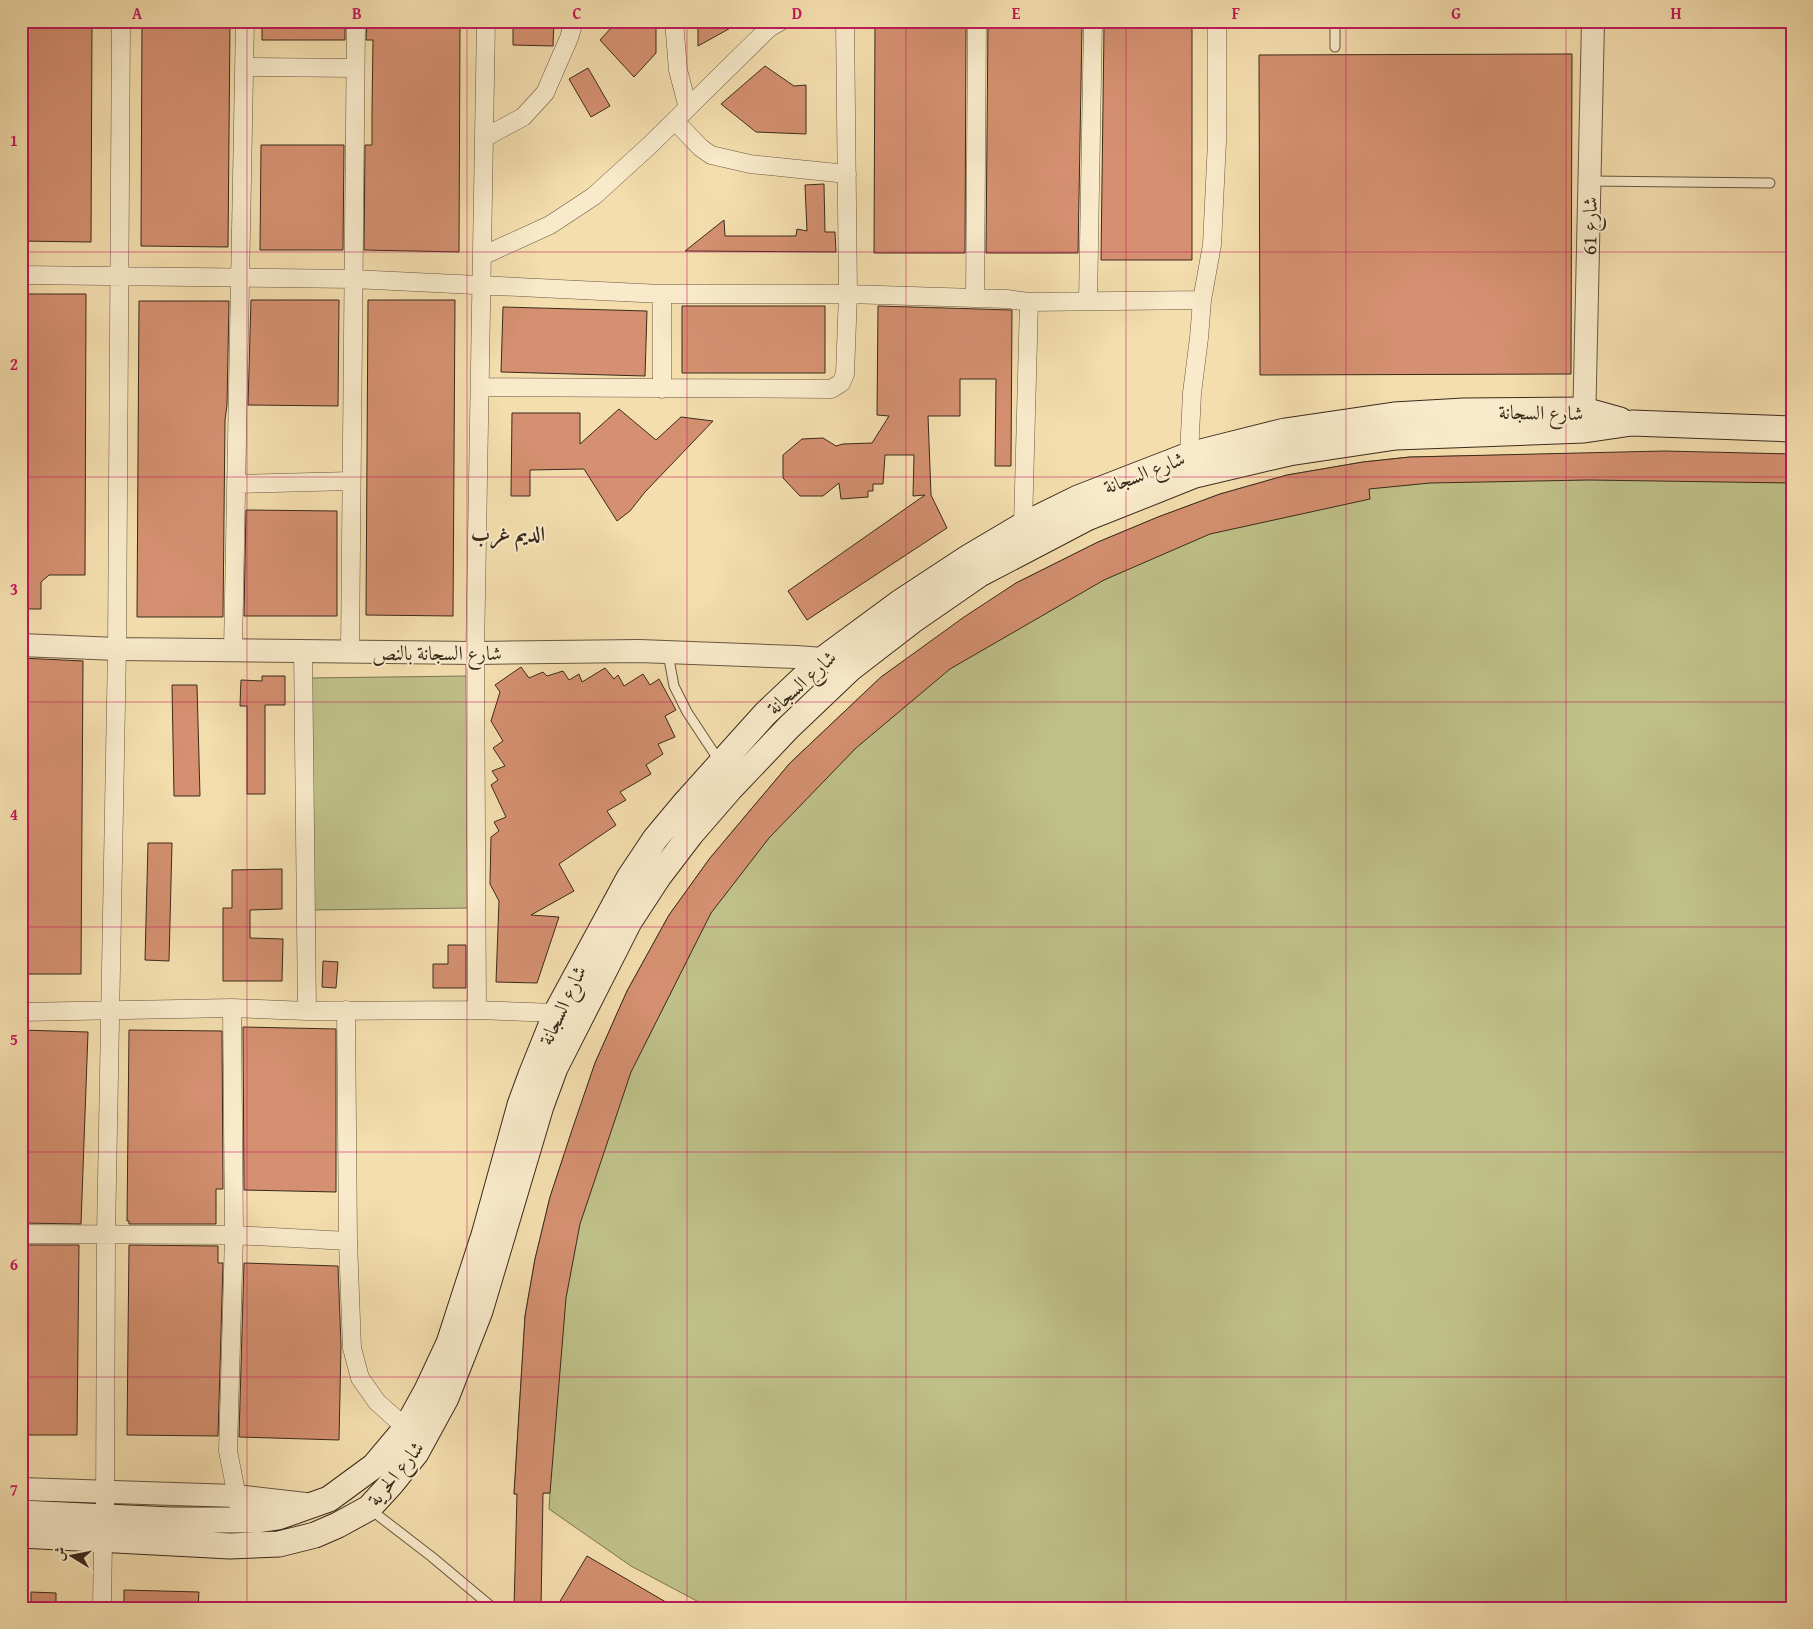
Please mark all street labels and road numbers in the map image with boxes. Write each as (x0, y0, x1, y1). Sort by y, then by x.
street label: شارع 61 (1574, 197, 1608, 256)
street label: شارع السجانة (1498, 397, 1584, 431)
street label: شارع السجانة (1099, 443, 1190, 504)
street label: شارع السجانة بالنص (372, 638, 502, 671)
street label: شارع السجانة (760, 643, 845, 724)
street label: شارع السجانة (531, 960, 597, 1051)
street label: شارع الحرية (360, 1434, 434, 1514)

